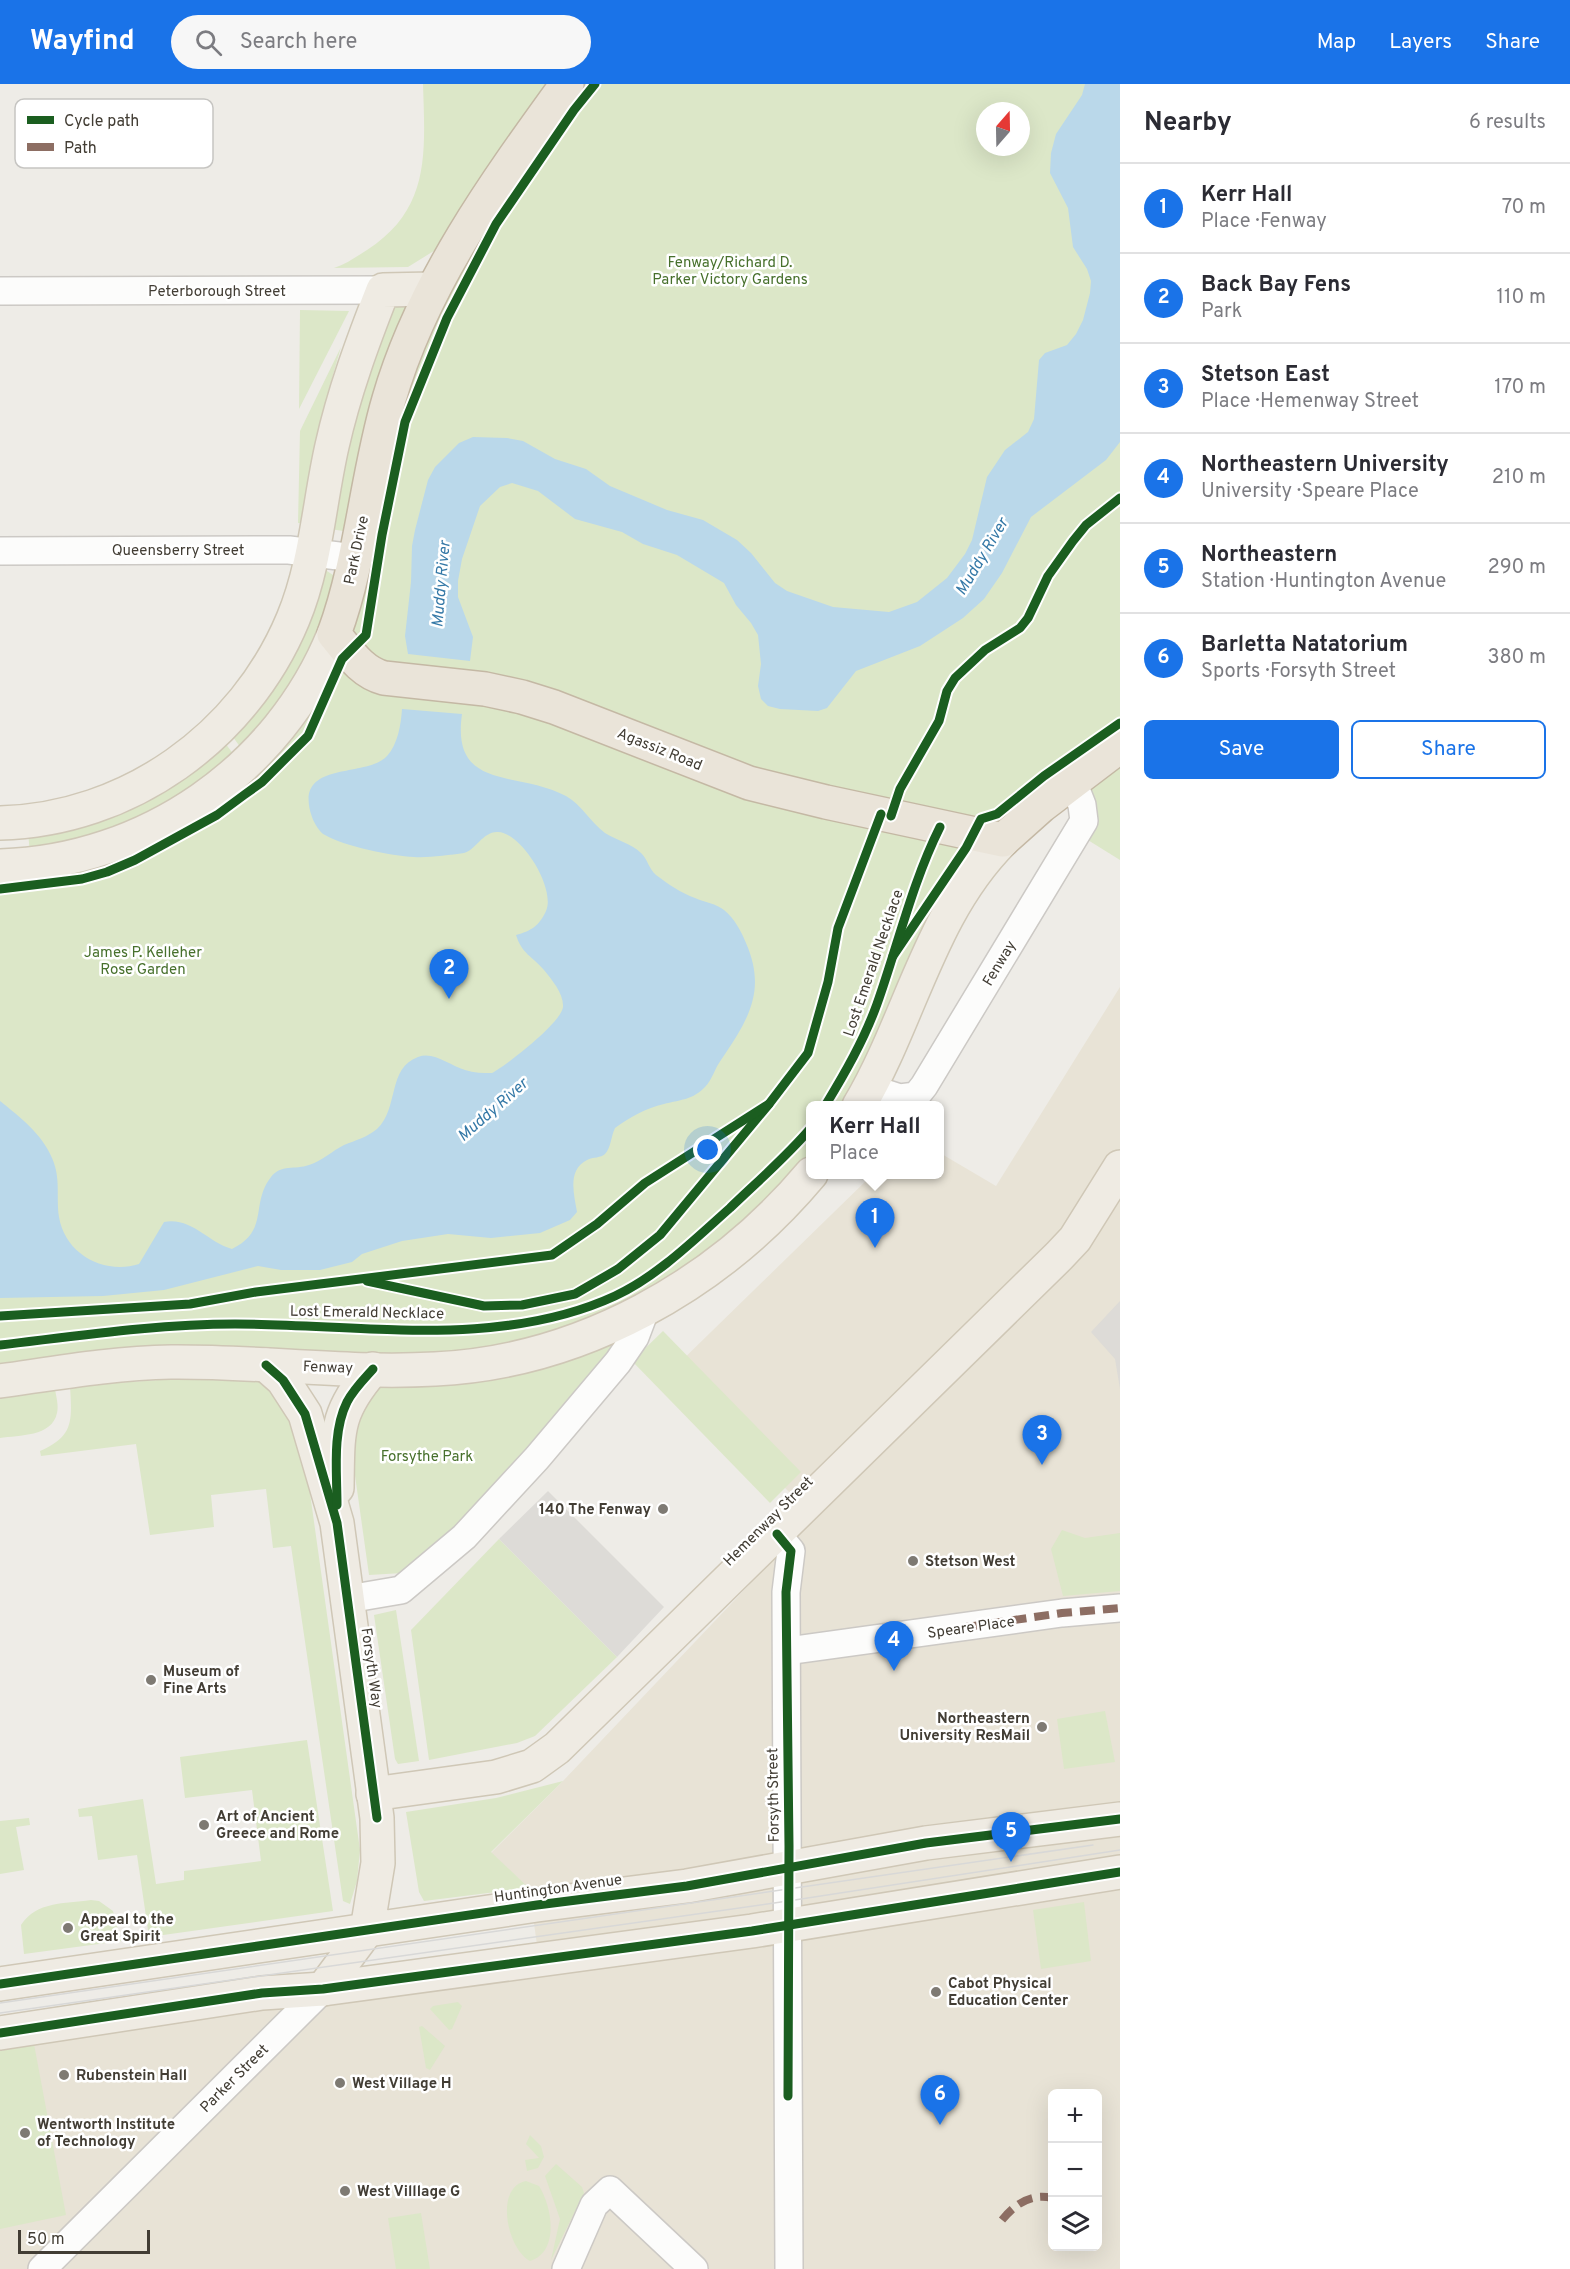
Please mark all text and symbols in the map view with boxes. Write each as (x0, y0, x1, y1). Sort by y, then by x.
search box (171, 15, 591, 69)
text: Wayfind (30, 24, 135, 60)
icon: search (192, 26, 225, 59)
text: Search here (240, 29, 357, 56)
text: Map (1317, 29, 1356, 56)
text: Layers (1389, 29, 1452, 56)
text: Share (1485, 29, 1540, 56)
legend (15, 99, 213, 168)
north arrow (976, 102, 1030, 156)
text: Nearby (1144, 107, 1232, 140)
text: 6 results (1469, 110, 1546, 136)
text: Cycle path (64, 112, 139, 132)
text: Path (64, 139, 97, 159)
text: Kerr Hall (1201, 182, 1292, 209)
text: 1 (1160, 195, 1168, 221)
text: 70 m (1502, 195, 1546, 221)
text: Place · Fenway (1201, 209, 1327, 235)
park label: Fenway/Richard D. Parker Victory Gardens (652, 254, 808, 290)
text: Back Bay Fens (1201, 272, 1351, 299)
street label: Peterborough Street (148, 283, 286, 302)
text: 2 (1157, 285, 1170, 311)
text: 110 m (1497, 285, 1546, 311)
text: Park (1201, 299, 1242, 325)
text: Stetson East (1201, 362, 1330, 389)
text: 3 (1158, 375, 1170, 401)
text: 170 m (1494, 375, 1546, 401)
text: Place · Hemenway Street (1201, 389, 1419, 415)
text: Northeastern University (1201, 452, 1449, 479)
text: 4 (1157, 465, 1170, 491)
text: 210 m (1492, 465, 1546, 491)
text: University · Speare Place (1201, 479, 1419, 505)
water label: Muddy River (952, 513, 1015, 599)
street label: Park Drive (341, 514, 374, 587)
water label: Muddy River (428, 538, 456, 628)
street label: Queensberry Street (112, 542, 244, 561)
text: Northeastern (1201, 542, 1337, 569)
text: 5 (1157, 555, 1170, 581)
text: 290 m (1488, 555, 1546, 581)
text: Station · Huntington Avenue (1201, 569, 1446, 595)
text: Barletta Natatorium (1201, 632, 1408, 659)
text: 6 (1157, 645, 1170, 671)
text: 380 m (1487, 645, 1546, 671)
text: Sports · Forsyth Street (1201, 659, 1396, 685)
button: Save (1144, 720, 1339, 779)
button: Share (1351, 720, 1546, 779)
street label: Agassiz Road (614, 725, 705, 776)
street label: Lost Emerald Necklace (840, 887, 909, 1040)
street label: Fenway (979, 937, 1021, 990)
park label: James P. Kelleher Rose Garden (84, 944, 202, 980)
pin: 2 (430, 950, 468, 999)
water label: Muddy River (454, 1073, 534, 1146)
popup (806, 1101, 944, 1179)
text: Kerr Hall (829, 1114, 921, 1141)
your location (693, 1135, 722, 1164)
text: Place (829, 1141, 879, 1167)
pin: 1 (856, 1198, 894, 1248)
street label: Lost Emerald Necklace (290, 1303, 444, 1324)
street label: Fenway (303, 1358, 353, 1379)
pin: 3 (1022, 1416, 1062, 1465)
park label: Forsythe Park (381, 1448, 473, 1467)
street label: Hemenway Street (720, 1473, 818, 1571)
place label: 140 The Fenway (539, 1501, 651, 1520)
marker: 140 The Fenway (656, 1502, 670, 1516)
place label: Stetson West (925, 1553, 1016, 1572)
marker: Stetson West (906, 1554, 920, 1568)
street label: Speare Place (926, 1613, 1016, 1644)
pin: 4 (874, 1622, 914, 1671)
street label: Forsyth Way (355, 1627, 386, 1710)
place label: Museum of Fine Arts (163, 1663, 240, 1699)
marker: Museum of Fine Arts (144, 1673, 158, 1687)
place label: Northeastern University ResMail (899, 1710, 1030, 1746)
marker: Northeastern University ResMail (1035, 1720, 1049, 1734)
street label: Forsyth Street (764, 1747, 785, 1842)
place label: Art of Ancient Greece and Rome (216, 1808, 339, 1844)
pin: 5 (992, 1812, 1030, 1862)
marker: Art of Ancient Greece and Rome (197, 1818, 211, 1832)
street label: Huntington Avenue (493, 1871, 623, 1908)
place label: Appeal to the Great Spirit (80, 1911, 174, 1947)
marker: Appeal to the Great Spirit (61, 1921, 75, 1935)
place label: Cabot Physical Education Center (948, 1975, 1069, 2011)
marker: Cabot Physical Education Center (929, 1985, 943, 1999)
street label: Parker Street (197, 2041, 273, 2117)
place label: Rubenstein Hall (76, 2067, 187, 2086)
marker: Rubenstein Hall (57, 2068, 71, 2082)
place label: West Village H (352, 2075, 452, 2094)
marker: West Village H (333, 2076, 347, 2090)
pin: 6 (920, 2076, 960, 2125)
map controls (1048, 2089, 1102, 2251)
button: + (1048, 2089, 1102, 2143)
place label: Wentworth Institute of Technology (37, 2116, 175, 2152)
marker: Wentworth Institute of Technology (18, 2126, 32, 2140)
button: − (1048, 2143, 1102, 2197)
place label: West Villlage G (357, 2183, 460, 2202)
marker: West Villlage G (338, 2184, 352, 2198)
button: layers (1048, 2197, 1102, 2251)
scale bar (18, 2227, 150, 2254)
text: 50 m (27, 2230, 65, 2250)

